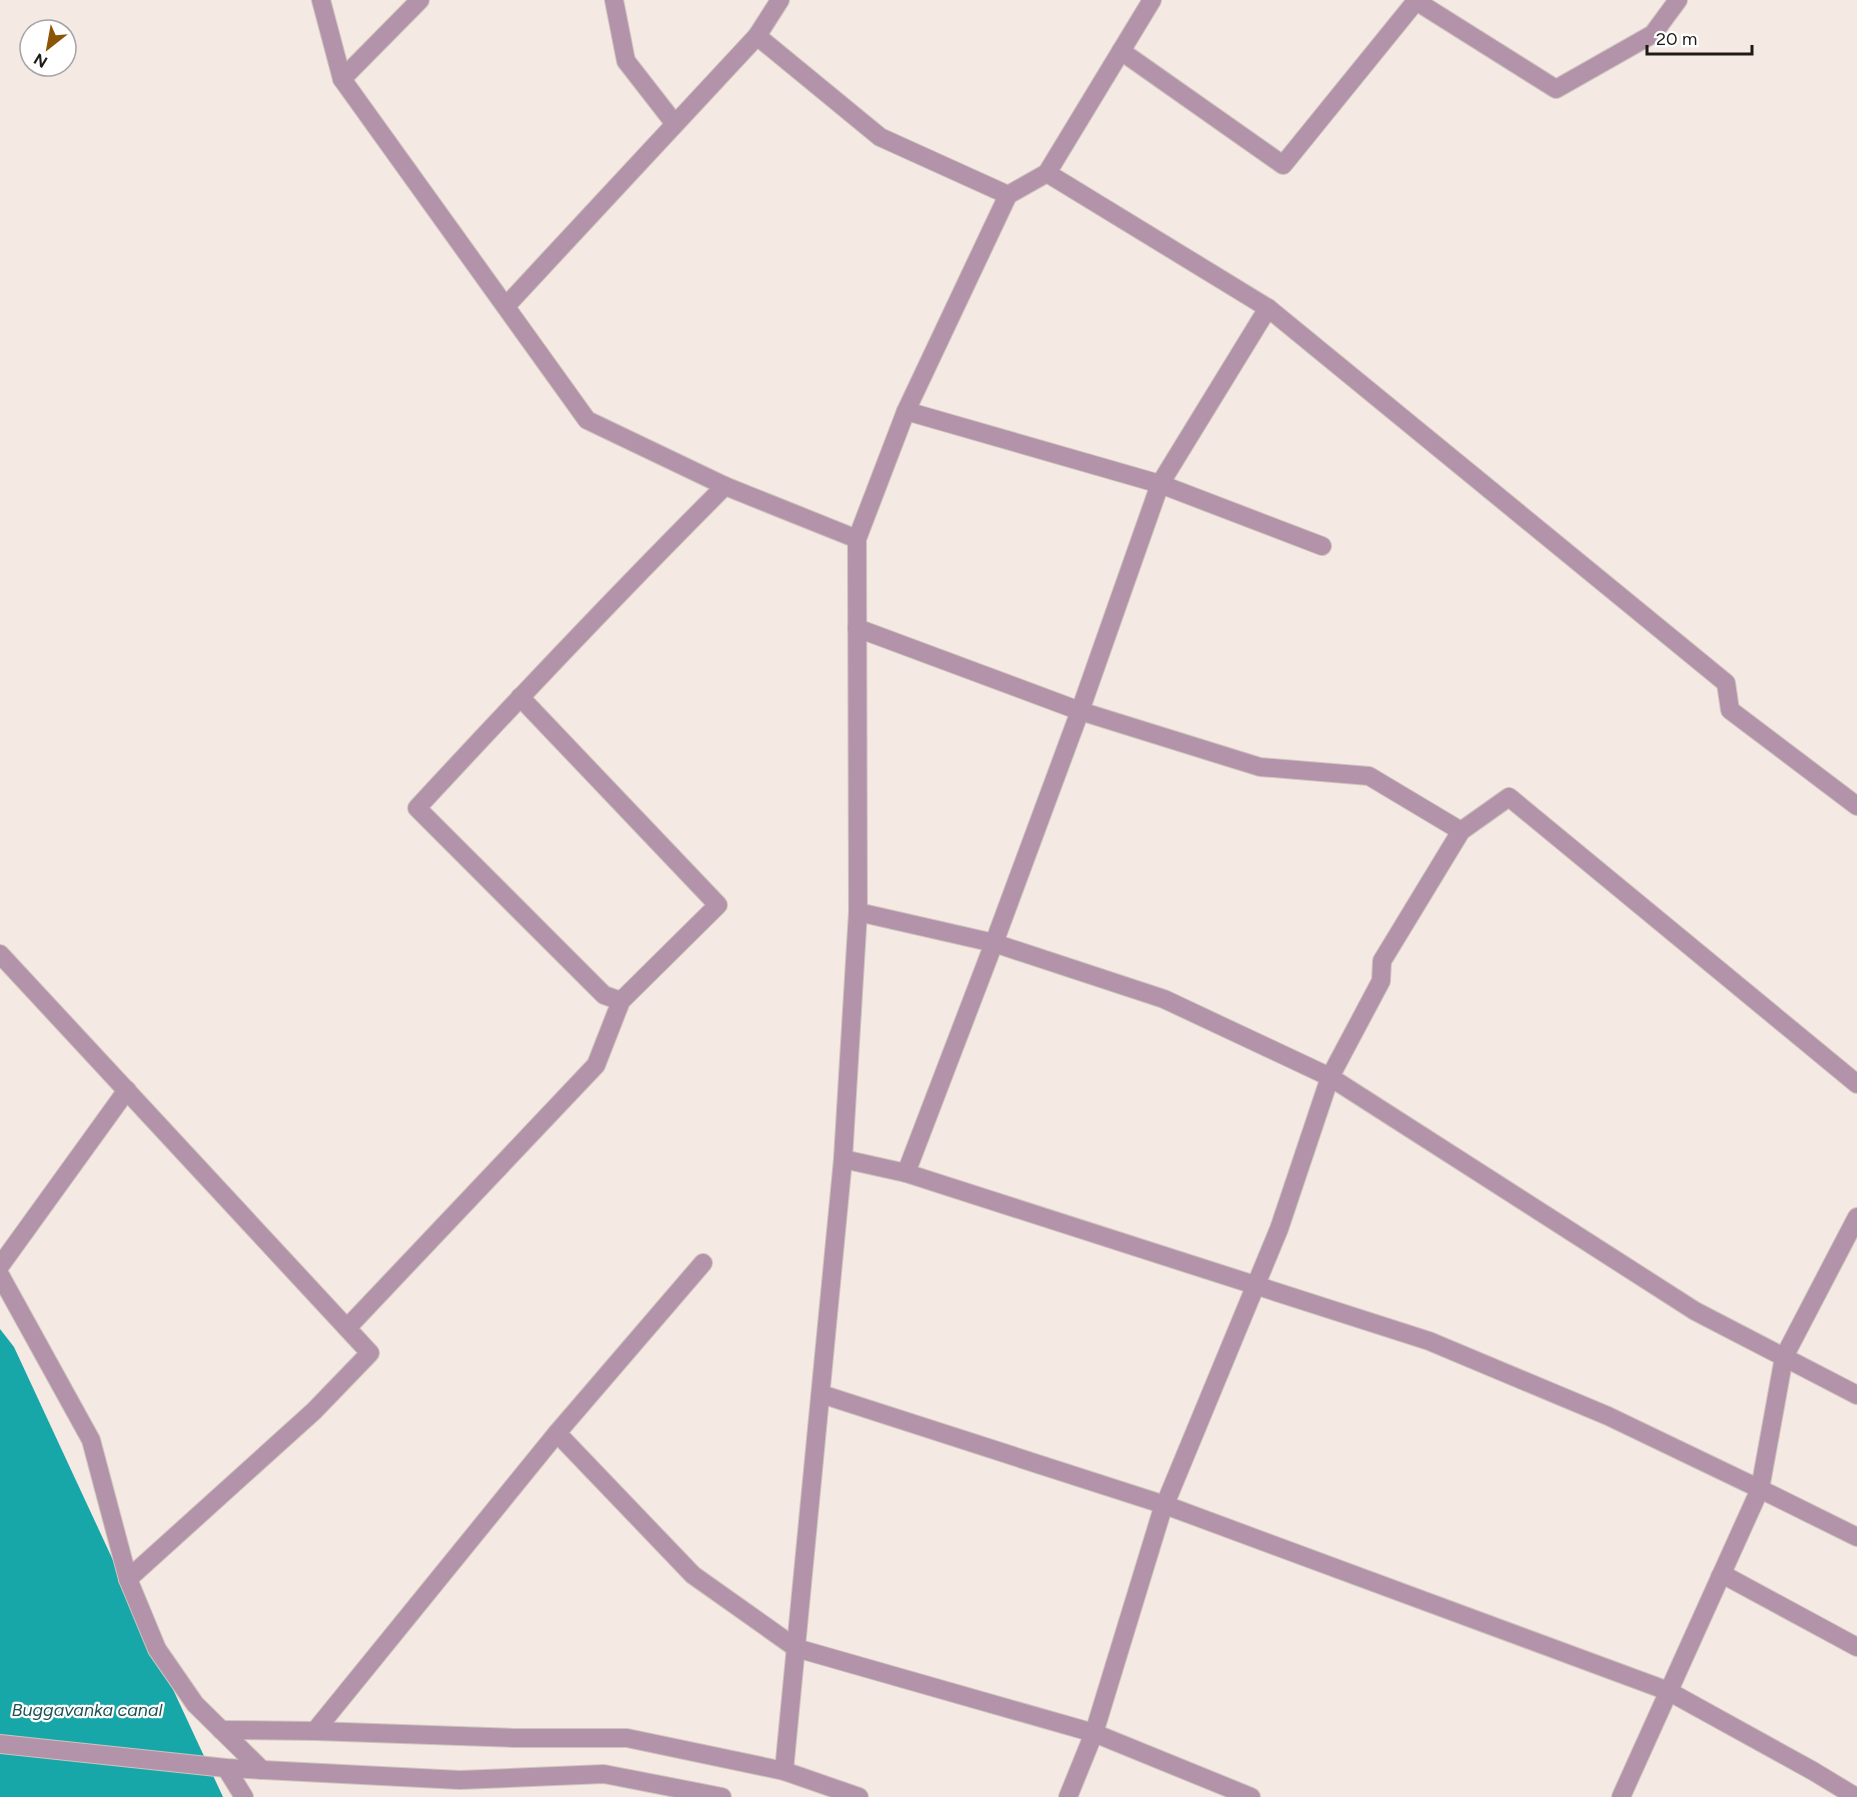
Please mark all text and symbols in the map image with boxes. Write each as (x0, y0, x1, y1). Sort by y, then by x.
north arrow (18, 18, 78, 78)
scale bar (1647, 18, 1752, 56)
text: 20 m (1656, 28, 1697, 50)
text: N (30, 49, 51, 72)
water label: Buggavanka canal (12, 1699, 163, 1721)

